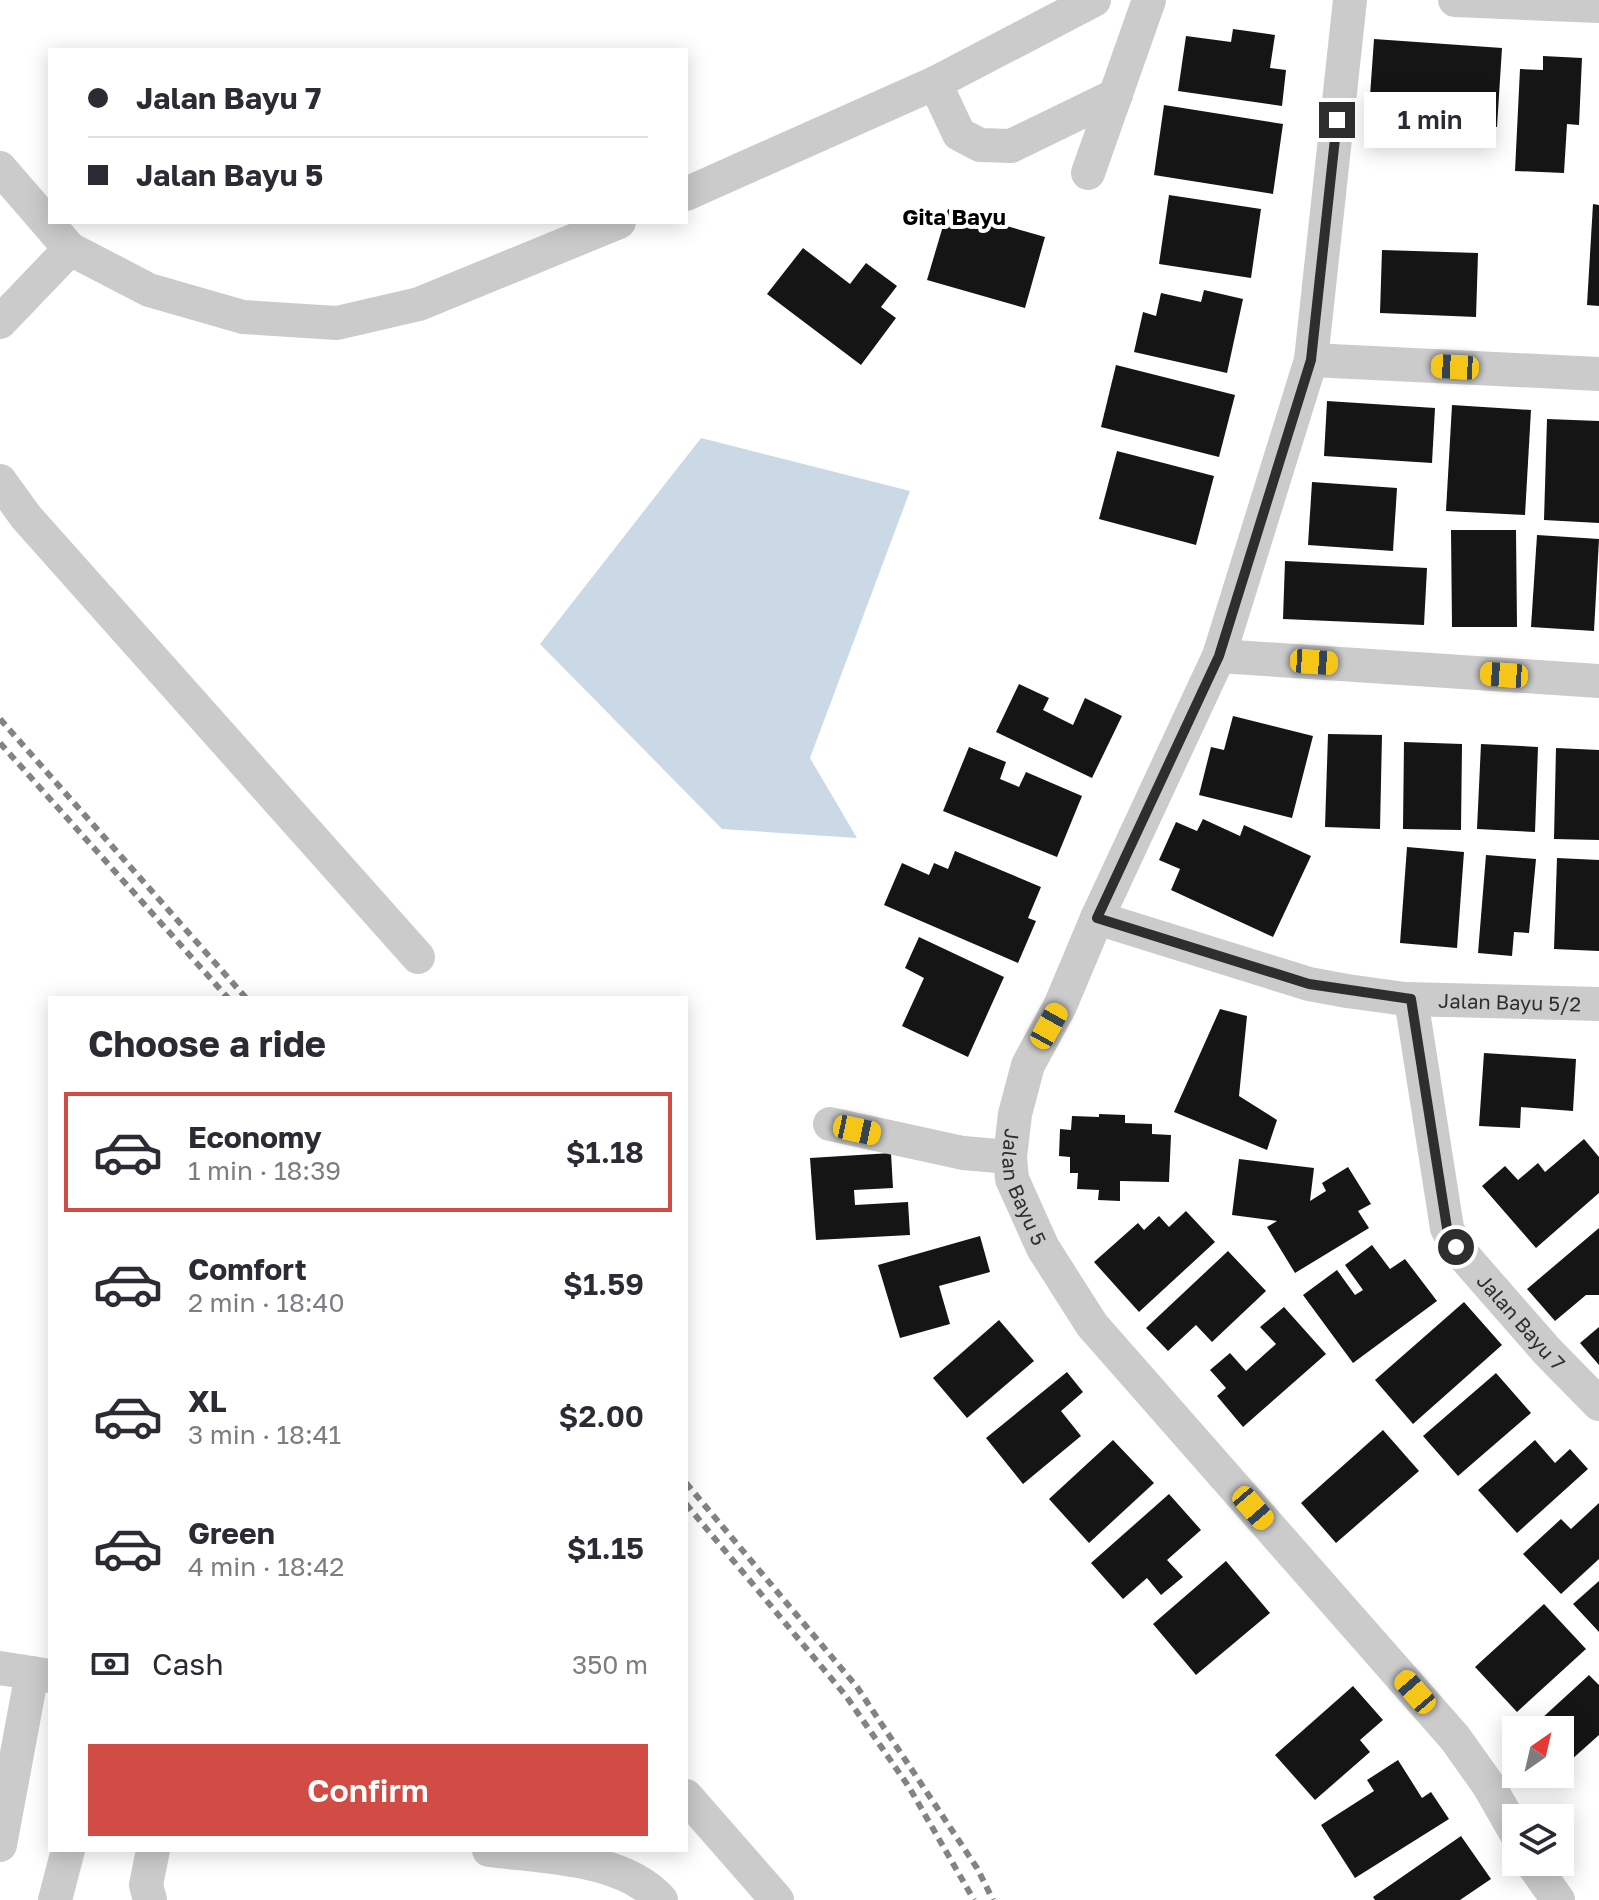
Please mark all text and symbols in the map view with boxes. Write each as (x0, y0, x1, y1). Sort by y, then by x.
text: Jalan Bayu 7 (136, 80, 321, 116)
callout: 1 min (1365, 92, 1497, 148)
route end (1319, 102, 1355, 138)
text: 1 min (1397, 104, 1463, 135)
text: Jalan Bayu 5 (136, 157, 323, 193)
district label: Gita Bayu (902, 203, 1006, 230)
car (1430, 354, 1480, 380)
car (1289, 648, 1339, 676)
car (1479, 661, 1529, 689)
street label: Jalan Bayu 5/2 (1438, 988, 1581, 1016)
car (1027, 999, 1071, 1053)
text: Choose a ride (88, 1022, 326, 1065)
car (831, 1113, 883, 1147)
icon: car (92, 1116, 164, 1188)
text: Economy (188, 1119, 322, 1155)
street label: Jalan Bayu 5 (998, 1127, 1052, 1249)
text: $1.18 (566, 1134, 644, 1170)
text: 1 min · 18:39 (188, 1155, 341, 1186)
route start (1438, 1229, 1474, 1265)
icon: car (92, 1248, 164, 1320)
text: Comfort (188, 1251, 307, 1287)
text: $1.59 (563, 1266, 644, 1302)
street label: Jalan Bayu 7 (1473, 1268, 1570, 1375)
text: 2 min · 18:40 (188, 1287, 345, 1318)
icon: car (92, 1380, 164, 1452)
text: XL (188, 1383, 227, 1419)
text: $2.00 (559, 1398, 644, 1434)
text: 3 min · 18:41 (188, 1419, 341, 1450)
car (1228, 1482, 1278, 1534)
icon: car (92, 1512, 164, 1584)
text: Green (188, 1515, 275, 1551)
text: $1.15 (567, 1530, 644, 1566)
text: 4 min · 18:42 (188, 1551, 344, 1582)
icon: cash (88, 1642, 132, 1686)
text: Cash (152, 1646, 224, 1682)
text: 350 m (572, 1649, 648, 1680)
car (1390, 1666, 1440, 1718)
north arrow (1502, 1716, 1574, 1788)
map controls (1502, 1716, 1574, 1876)
button: Confirm (88, 1744, 648, 1836)
button: layers (1502, 1804, 1574, 1876)

